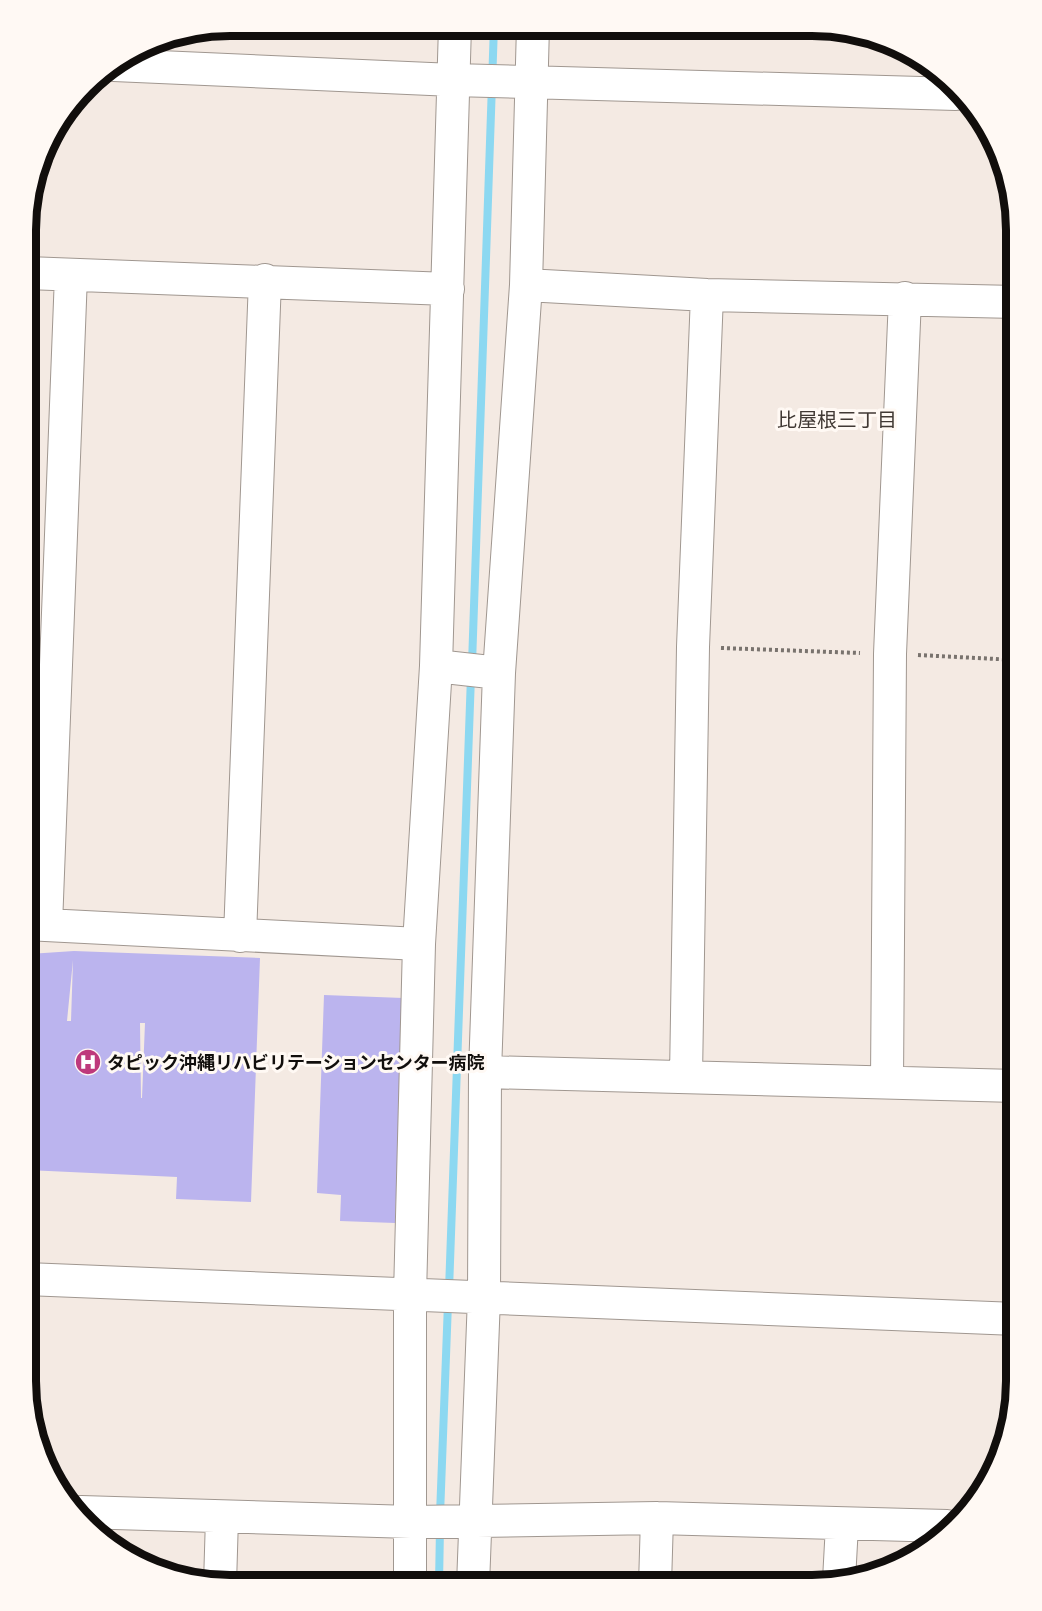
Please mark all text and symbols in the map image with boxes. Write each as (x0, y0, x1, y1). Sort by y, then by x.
district label: 比屋根三丁目 (777, 407, 897, 431)
hospital icon: タピック沖縄リハビリテーションセンター病院 (73, 1047, 103, 1077)
place label: タピック沖縄リハビリテーションセンター病院 (107, 1051, 485, 1073)

